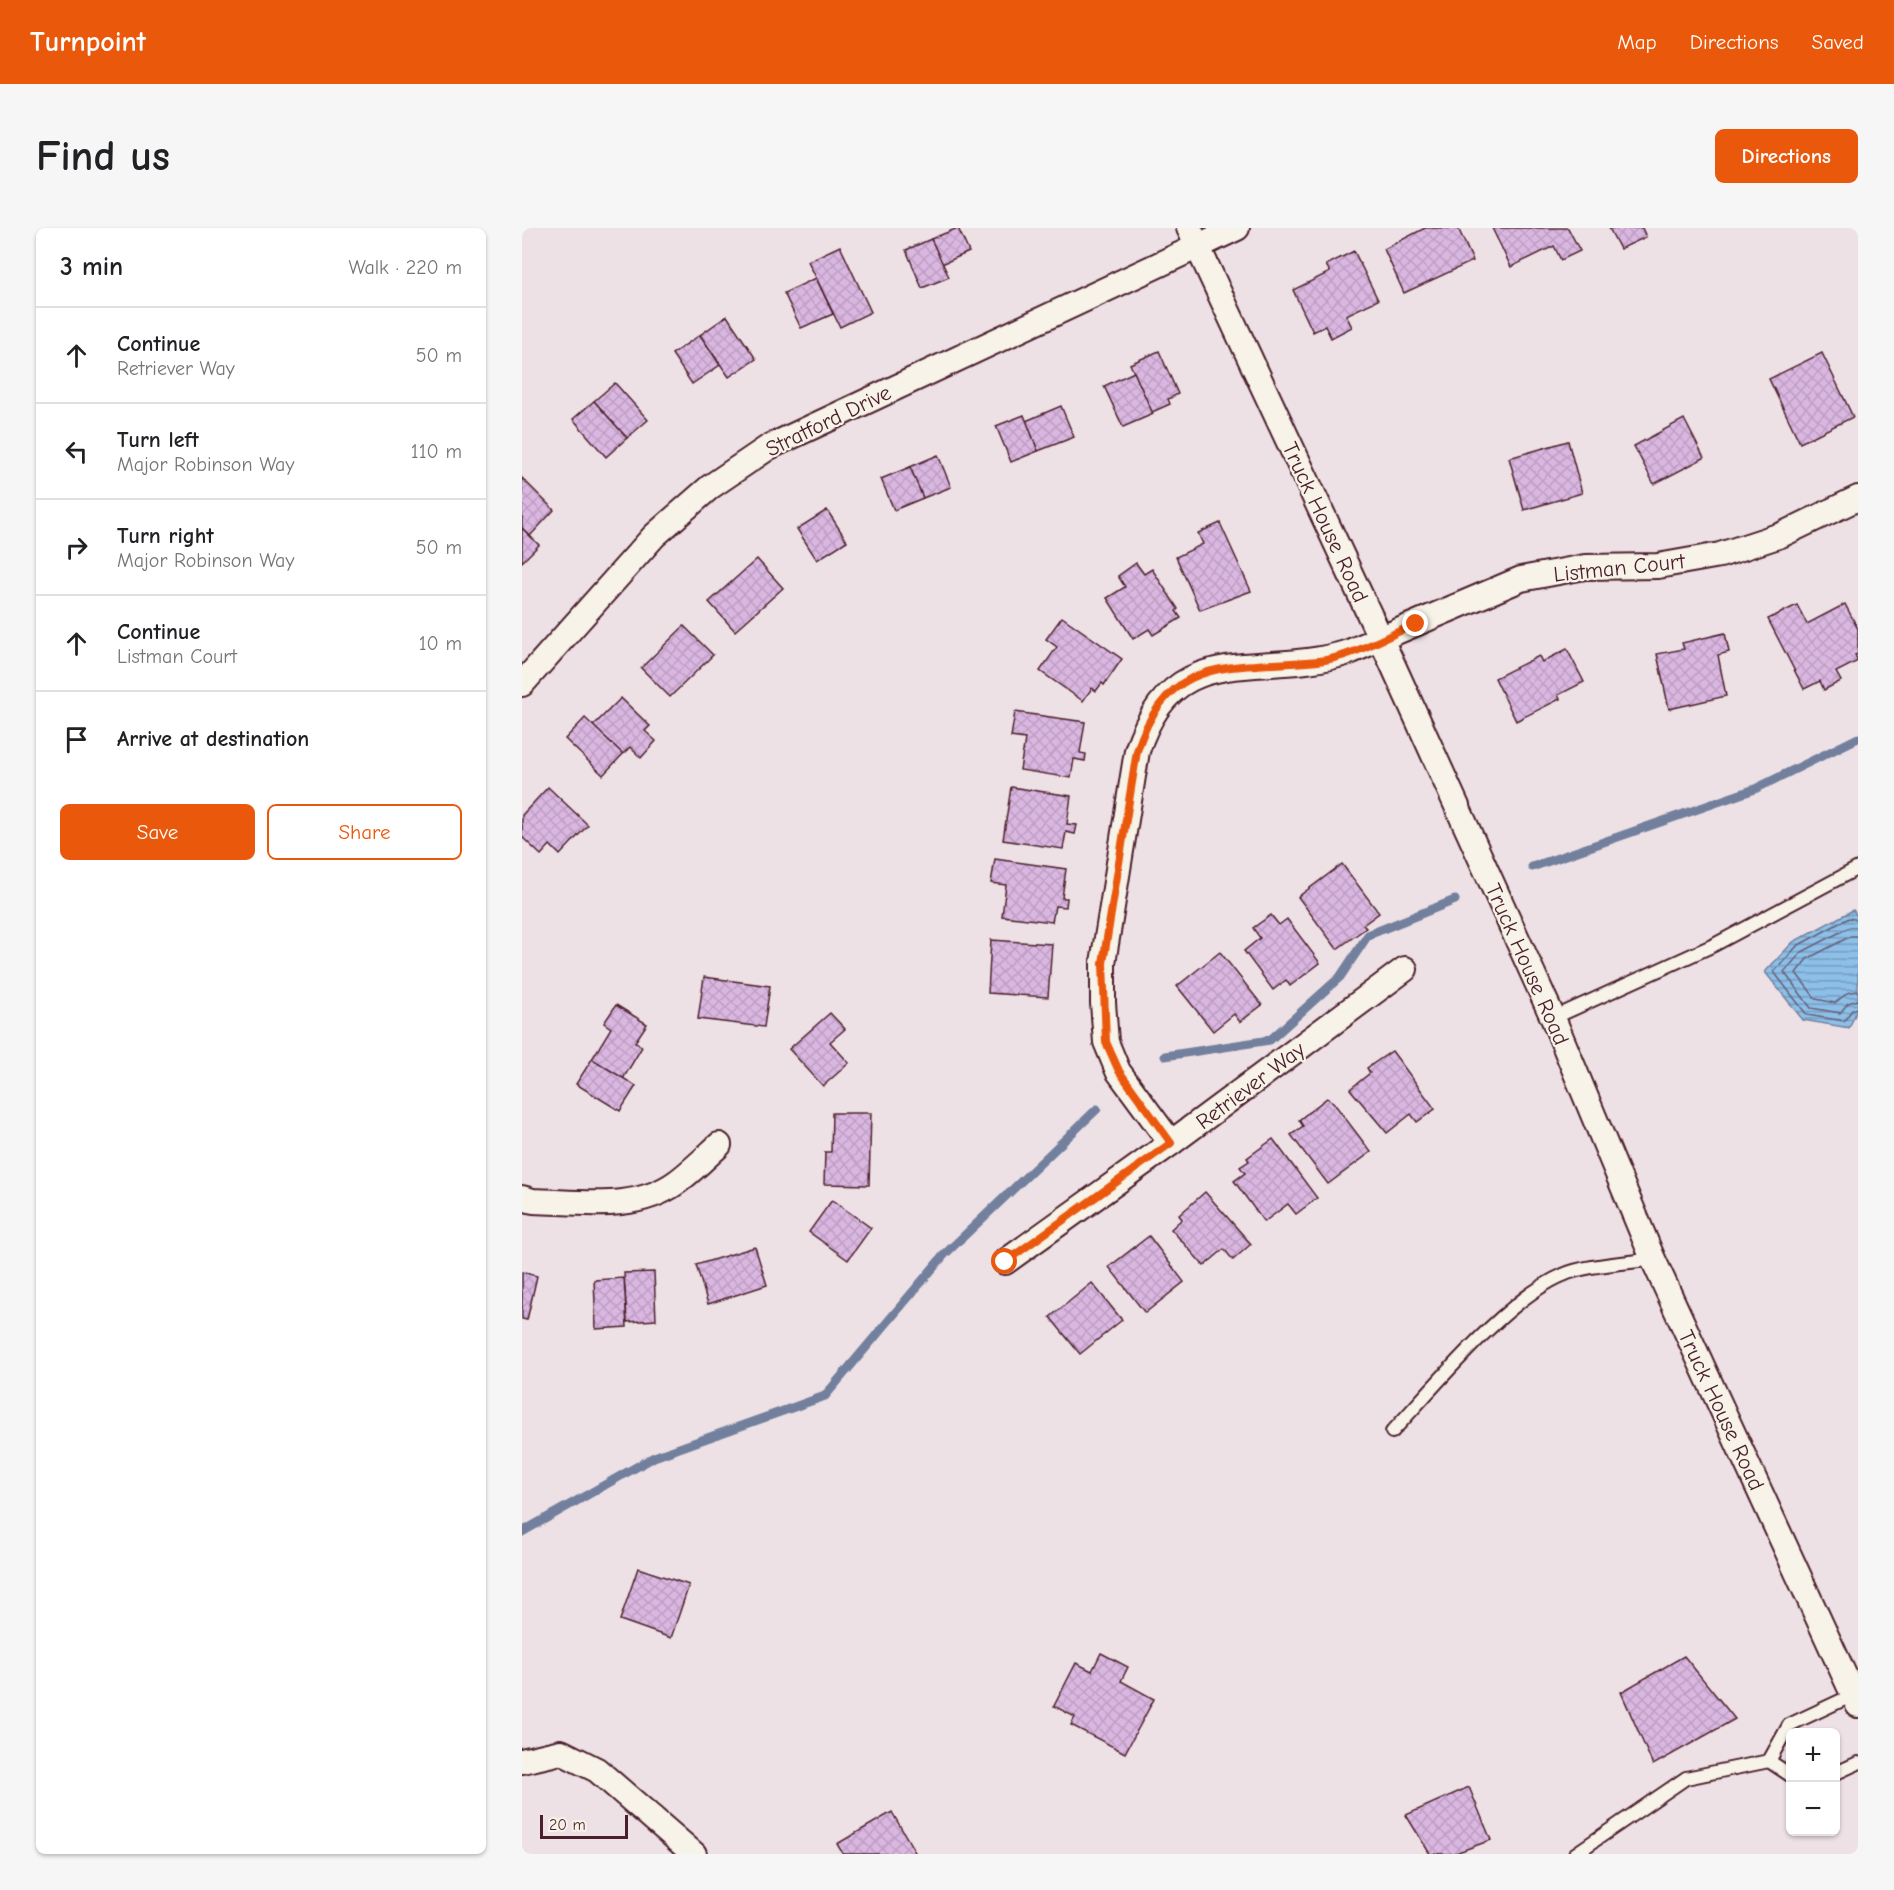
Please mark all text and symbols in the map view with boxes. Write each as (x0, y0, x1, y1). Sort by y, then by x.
text: Turnpoint (30, 26, 146, 58)
text: Map (1617, 30, 1657, 54)
text: Directions (1690, 30, 1779, 54)
text: Saved (1812, 30, 1864, 54)
button: Directions (1715, 129, 1858, 183)
text: Find us (36, 132, 170, 181)
text: 3 min (60, 252, 123, 282)
text: Walk · 220 m (348, 256, 462, 279)
text: Continue (117, 331, 200, 357)
icon: ahead (60, 339, 93, 372)
text: 50 m (416, 344, 462, 367)
text: Retriever Way (117, 357, 235, 380)
street label: Stratford Drive (762, 379, 895, 462)
text: Turn left (117, 427, 199, 453)
icon: left (60, 435, 93, 468)
street label: Truck House Road (1277, 438, 1374, 607)
text: 110 m (411, 440, 462, 463)
text: Major Robinson Way (117, 453, 294, 476)
text: Turn right (117, 523, 214, 549)
icon: right (60, 531, 93, 564)
text: 50 m (416, 536, 462, 559)
street label: Listman Court (1552, 548, 1687, 588)
text: Major Robinson Way (117, 549, 294, 572)
route end (1402, 610, 1428, 636)
text: Continue (117, 619, 200, 645)
icon: ahead (60, 627, 93, 660)
text: 10 m (419, 632, 462, 655)
text: Listman Court (117, 645, 237, 668)
icon: arrive (60, 723, 93, 756)
text: Arrive at destination (117, 726, 309, 752)
button: Save (60, 804, 255, 860)
button: Share (267, 804, 462, 860)
street label: Truck House Road (1480, 880, 1574, 1049)
street label: Retriever Way (1191, 1036, 1310, 1135)
route start (991, 1248, 1017, 1274)
street label: Truck House Road (1673, 1326, 1770, 1495)
map controls (1786, 1728, 1840, 1836)
button: + (1786, 1728, 1840, 1782)
button: − (1786, 1782, 1840, 1836)
scale bar (540, 1812, 628, 1840)
text: 20 m (549, 1816, 586, 1834)

